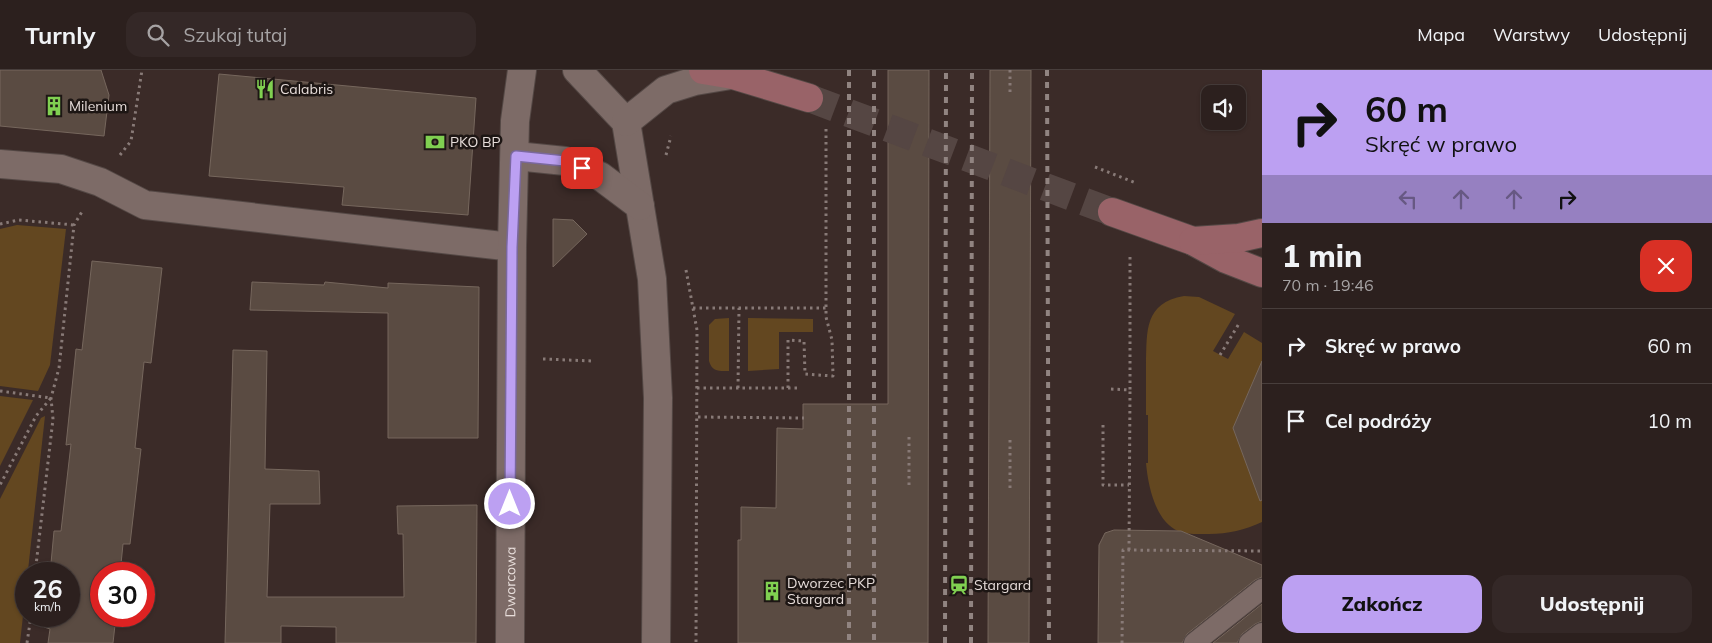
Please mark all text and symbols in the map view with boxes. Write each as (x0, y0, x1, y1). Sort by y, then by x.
search box (126, 12, 476, 57)
text: Turnly (25, 20, 96, 50)
icon: search (144, 21, 172, 49)
text: Szukaj tutaj (184, 23, 287, 47)
text: Mapa (1417, 23, 1465, 46)
text: Warstwy (1493, 23, 1570, 46)
text: Udostępnij (1598, 23, 1687, 46)
restaurant icon: Calabris (254, 78, 276, 100)
place label: Calabris (280, 80, 333, 98)
map controls (1201, 85, 1246, 130)
button: sound (1201, 85, 1246, 130)
text: 60 m (1365, 87, 1448, 131)
icon: right (1282, 90, 1347, 155)
building icon: Milenium (43, 95, 65, 117)
place label: Milenium (69, 97, 127, 115)
text: Skręć w prawo (1365, 130, 1517, 158)
bank icon: PKO BP (424, 131, 446, 153)
place label: PKO BP (450, 133, 501, 151)
pin (561, 147, 603, 189)
icon: arrive (568, 154, 596, 182)
icon: left (1394, 185, 1422, 213)
icon: ahead (1447, 185, 1475, 213)
icon: ahead (1500, 185, 1528, 213)
icon: right (1553, 185, 1581, 213)
text: 1 min (1282, 237, 1362, 275)
button: close (1640, 240, 1692, 292)
text: 70 m · 19:46 (1282, 275, 1374, 295)
icon: right (1282, 332, 1310, 360)
text: Skręć w prawo (1325, 334, 1461, 358)
text: 60 m (1648, 334, 1692, 358)
icon: arrive (1282, 407, 1310, 435)
text: Cel podróży (1325, 409, 1431, 433)
text: 10 m (1648, 409, 1692, 433)
position arrow (483, 477, 535, 529)
street label: Dworcowa (501, 547, 519, 617)
speed limit sign: 30 (90, 562, 155, 627)
text: 26 (32, 573, 63, 604)
place label: Dworzec PKP Stargard (787, 574, 875, 608)
station icon: Stargard (948, 574, 970, 596)
button: Zakończ (1282, 575, 1482, 633)
button: Udostępnij (1492, 575, 1692, 633)
place label: Stargard (974, 576, 1031, 594)
building icon: Dworzec PKP Stargard (761, 580, 783, 602)
text: km/h (34, 599, 61, 614)

